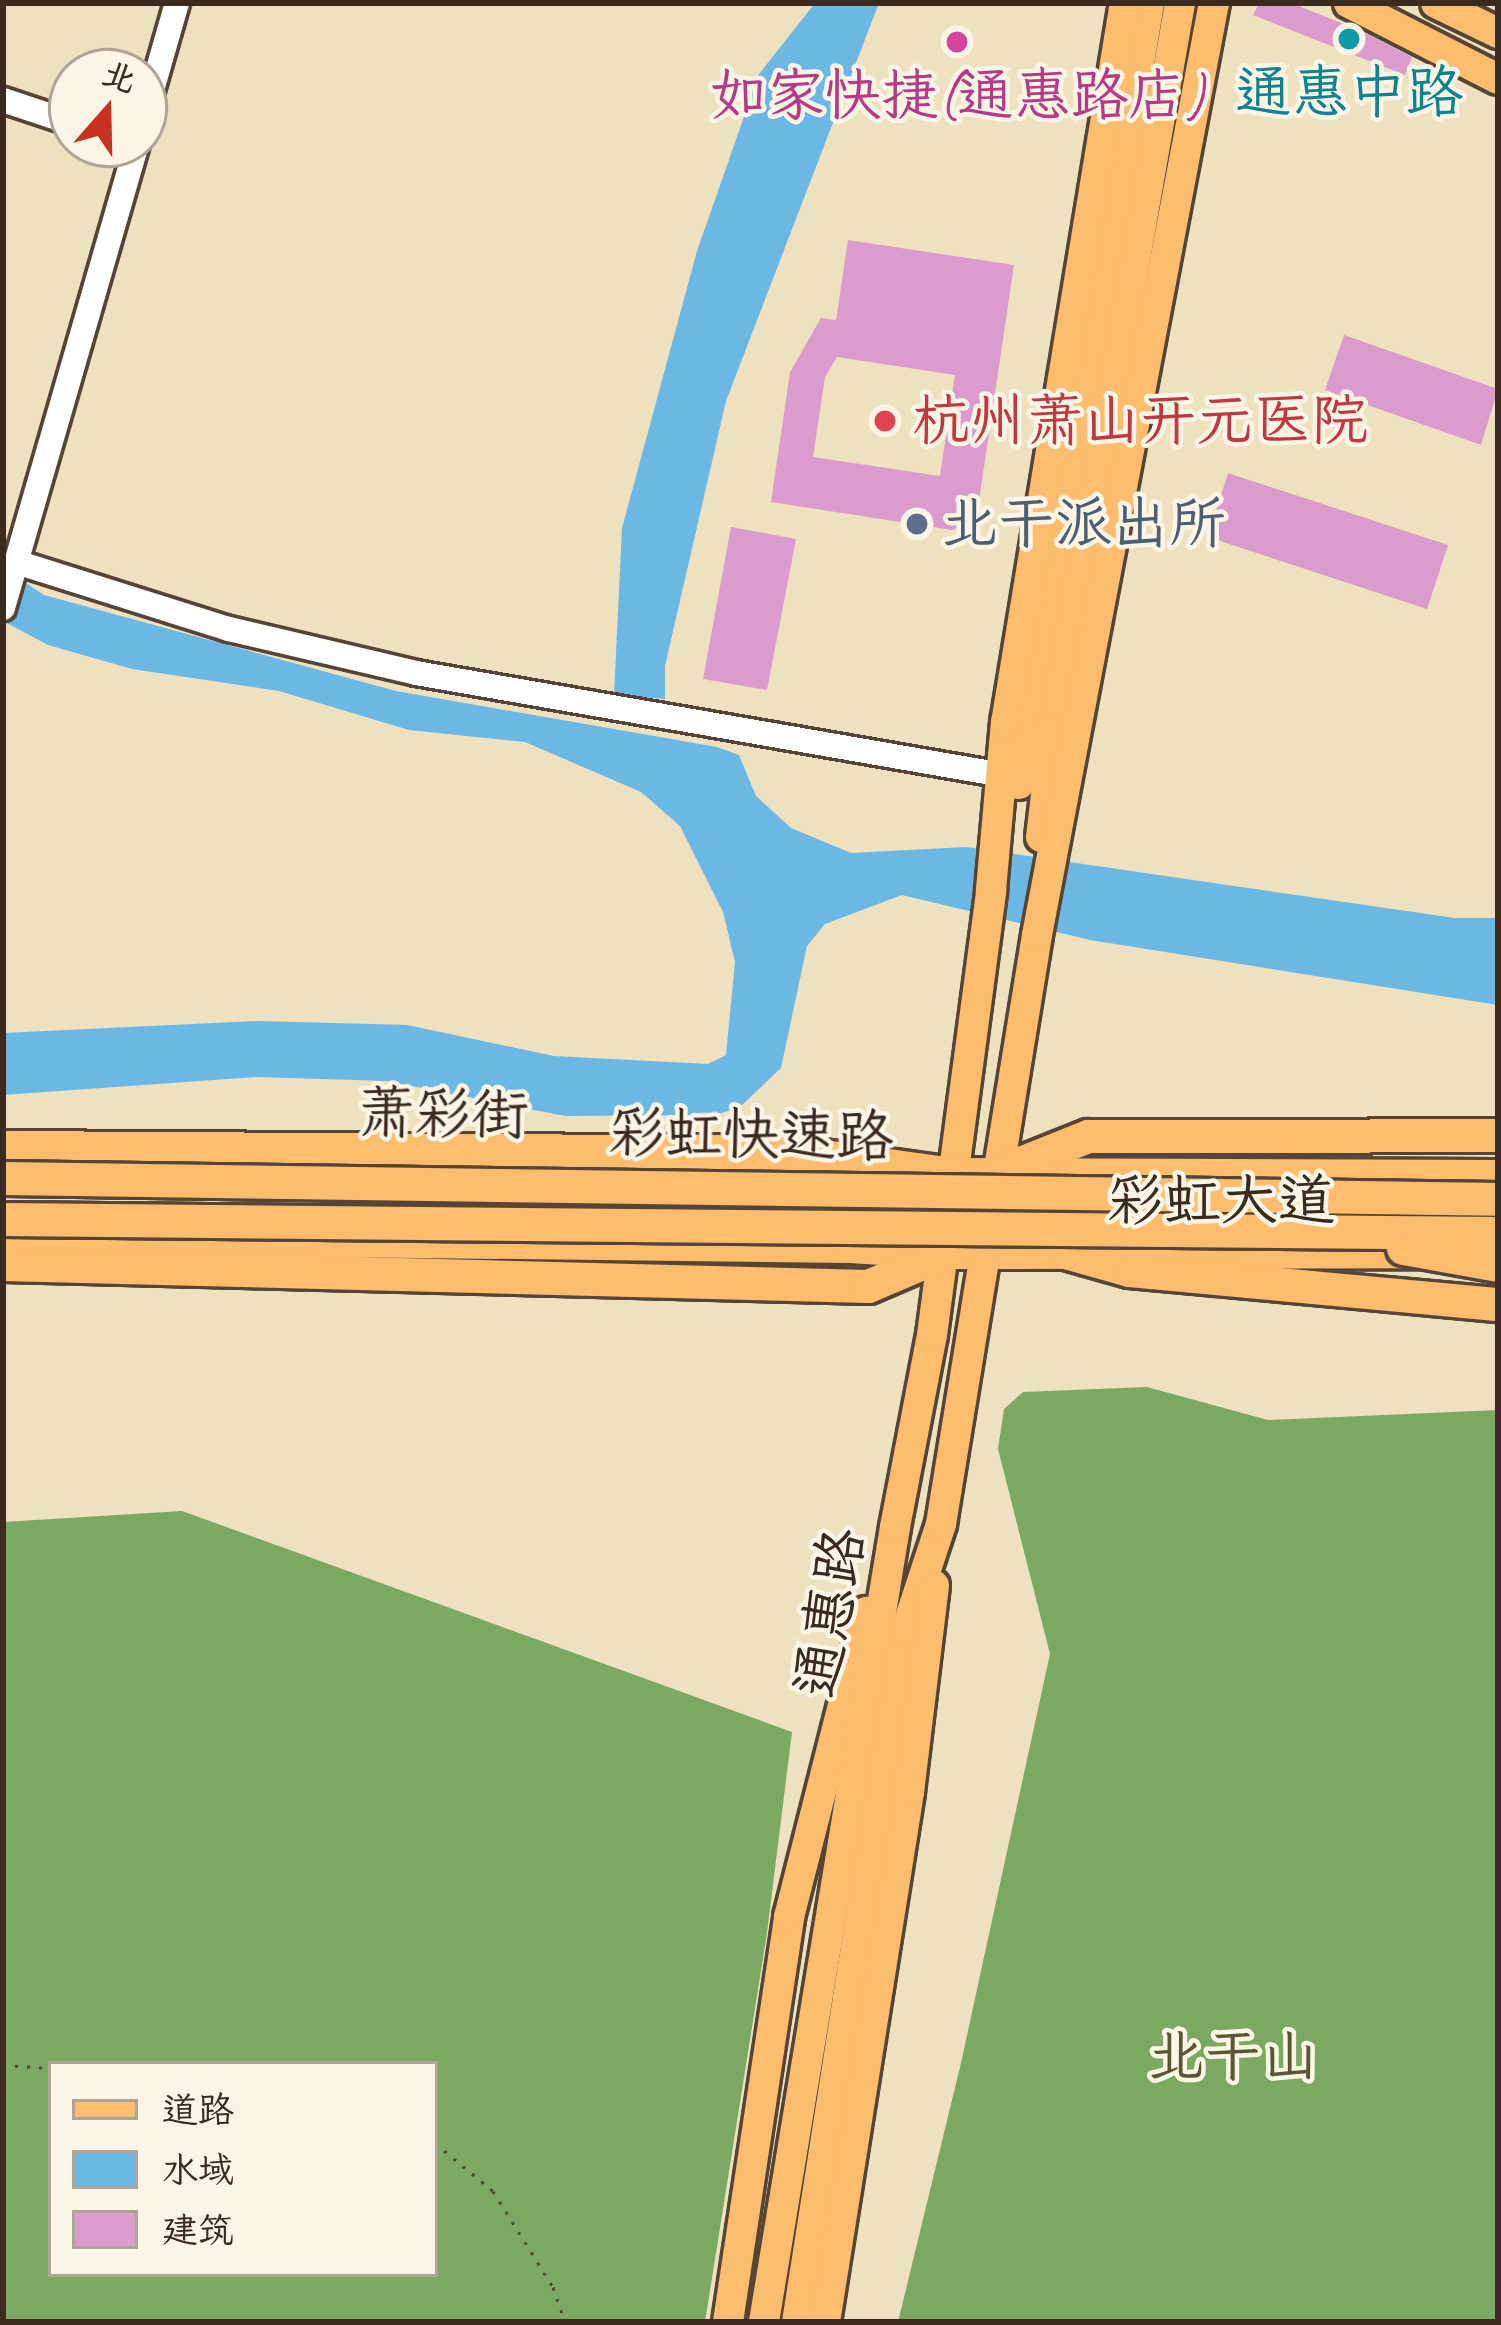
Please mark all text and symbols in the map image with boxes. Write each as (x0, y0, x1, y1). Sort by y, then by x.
marker: 通惠中路 (1336, 26, 1362, 52)
marker: 如家快捷(通惠路店) (944, 29, 970, 55)
north arrow (48, 48, 168, 168)
text: 北 (97, 52, 142, 102)
place label: 通惠中路 (1235, 59, 1463, 127)
place label: 如家快捷(通惠路店) (710, 62, 1204, 130)
place label: 杭州萧山开元医院 (912, 387, 1368, 455)
marker: 杭州萧山开元医院 (869, 405, 901, 437)
place label: 北干派出所 (941, 490, 1226, 558)
marker: 北干派出所 (904, 511, 930, 537)
street label: 萧彩街 (357, 1078, 529, 1150)
street label: 彩虹快速路 (608, 1098, 894, 1172)
street label: 彩虹大道 (1107, 1167, 1335, 1235)
street label: 通惠路 (781, 1523, 879, 1703)
park label: 北干山 (1148, 2023, 1318, 2091)
legend (48, 2061, 438, 2277)
text: 道路 (162, 2087, 234, 2133)
text: 水域 (162, 2147, 234, 2193)
text: 建筑 (162, 2207, 234, 2253)

